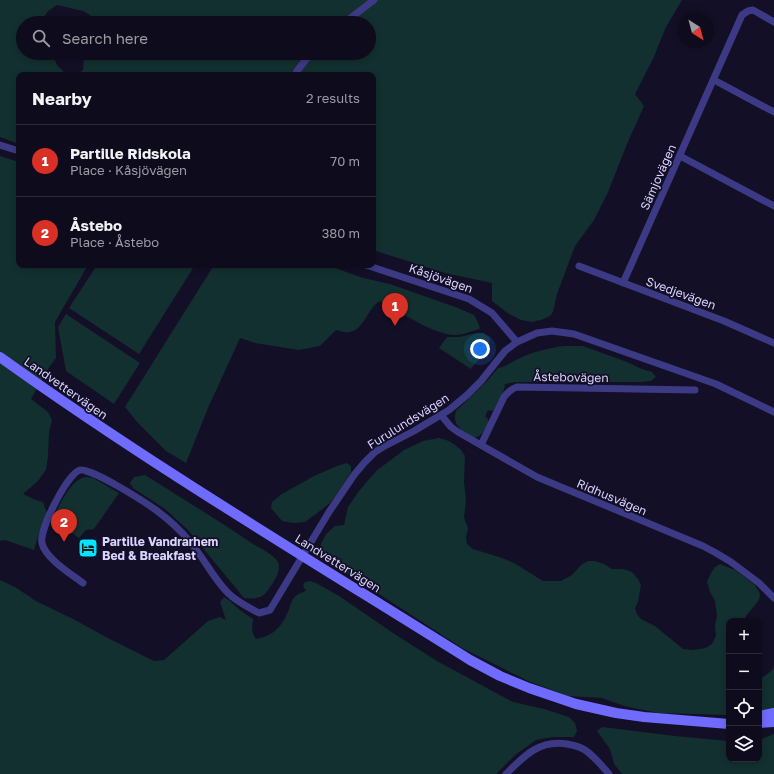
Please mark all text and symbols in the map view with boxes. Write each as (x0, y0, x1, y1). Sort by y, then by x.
north arrow (678, 12, 714, 48)
search box (16, 16, 376, 60)
icon: search (30, 27, 52, 49)
text: Search here (62, 29, 148, 47)
text: Nearby (32, 88, 92, 109)
text: 2 results (306, 90, 360, 106)
street label: Sämjovägen (637, 142, 679, 212)
text: Partille Ridskola (70, 144, 191, 162)
text: 1 (42, 153, 48, 169)
text: 70 m (330, 153, 360, 169)
text: Place · Kåsjövägen (70, 162, 187, 178)
text: Åstebo (70, 216, 122, 234)
text: 2 (41, 225, 49, 241)
text: 380 m (322, 225, 360, 241)
text: Place · Åstebo (70, 234, 159, 250)
street label: Kåsjövägen (407, 260, 475, 296)
street label: Svedjevägen (644, 273, 718, 313)
pin: 1 (382, 293, 408, 326)
your location (470, 339, 490, 359)
street label: Landvettervägen (21, 354, 111, 422)
street label: Åstebovägen (533, 369, 609, 385)
street label: Furulundsvägen (364, 390, 452, 452)
street label: Ridhusvägen (575, 475, 649, 519)
pin: 2 (51, 509, 77, 542)
street label: Landvettervägen (292, 531, 384, 595)
place label: Partille Vandrarhem Bed & Breakfast (102, 534, 218, 563)
hotel icon: Partille Vandrarhem Bed & Breakfast (77, 537, 99, 559)
map controls (726, 618, 762, 762)
button: + (726, 618, 762, 654)
button: − (726, 654, 762, 690)
button: locate (726, 690, 762, 726)
button: layers (726, 726, 762, 762)

